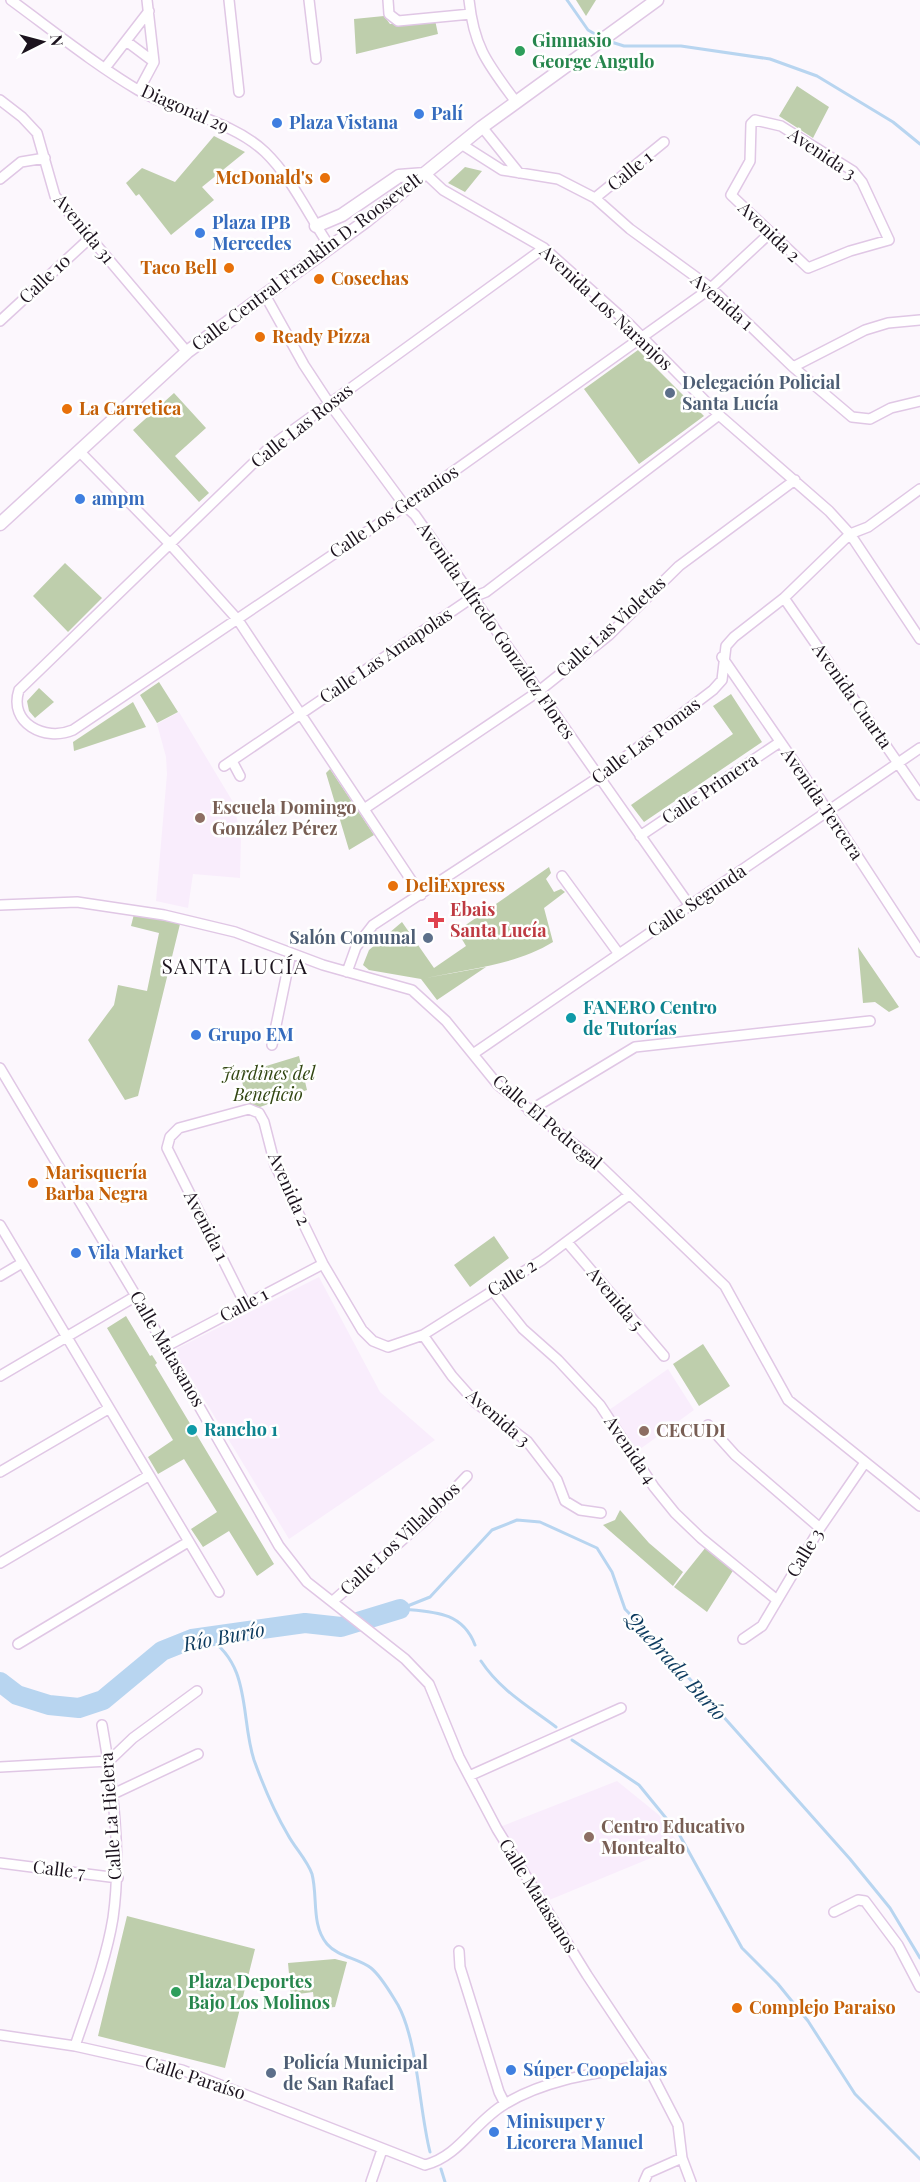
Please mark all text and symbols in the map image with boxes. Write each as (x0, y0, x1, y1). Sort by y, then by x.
north arrow (12, 12, 72, 72)
place label: Gimnasio George Angulo (532, 28, 655, 73)
text: N (46, 34, 69, 48)
marker: Gimnasio George Angulo (513, 44, 527, 58)
street label: Diagonal 29 (138, 78, 233, 138)
place label: Palí (431, 101, 463, 125)
marker: Palí (412, 107, 426, 121)
place label: Plaza Vistana (289, 110, 399, 134)
marker: Plaza Vistana (270, 116, 284, 130)
street label: Avenida 3 (783, 121, 861, 185)
street label: Calle 1 (602, 144, 657, 196)
place label: McDonald's (215, 165, 313, 189)
street label: Calle Central Franklin D. Roosevelt (186, 166, 427, 356)
marker: McDonald's (318, 171, 332, 185)
street label: Avenida 31 (49, 188, 121, 269)
street label: Avenida 2 (733, 195, 806, 267)
place label: Plaza IPB Mercedes (212, 210, 292, 255)
marker: Plaza IPB Mercedes (193, 226, 207, 240)
street label: Avenida Los Naranjos (534, 239, 678, 375)
street label: Calle 10 (13, 248, 75, 308)
place label: Taco Bell (140, 255, 217, 279)
marker: Taco Bell (222, 261, 236, 275)
place label: Cosechas (331, 266, 409, 290)
street label: Avenida 1 (686, 267, 759, 335)
marker: Cosechas (312, 272, 326, 286)
place label: Ready Pizza (272, 324, 371, 348)
marker: Ready Pizza (253, 330, 267, 344)
place label: Delegación Policial Santa Lucía (682, 370, 841, 415)
street label: Calle Las Rosas (245, 378, 358, 473)
marker: Delegación Policial Santa Lucía (663, 386, 677, 400)
place label: La Carretica (79, 396, 182, 420)
marker: La Carretica (60, 402, 74, 416)
street label: Calle Los Geranios (324, 459, 463, 563)
place label: ampm (92, 486, 145, 510)
marker: ampm (73, 492, 87, 506)
street label: Avenida Alfredo González Flores (412, 516, 581, 744)
street label: Calle Las Violetas (550, 571, 670, 682)
street label: Calle Las Amapolas (314, 602, 456, 708)
street label: Avenida Cuarta (807, 637, 898, 753)
street label: Calle Las Pomas (586, 691, 705, 789)
street label: Avenida Tercera (776, 742, 869, 864)
street label: Calle Primera (657, 747, 762, 829)
place label: Escuela Domingo González Pérez (212, 795, 357, 840)
marker: Escuela Domingo González Pérez (193, 811, 207, 825)
street label: Calle Segunda (642, 858, 750, 942)
place label: DeliExpress (405, 873, 505, 897)
marker: DeliExpress (386, 879, 400, 893)
place label: Ebais Santa Lucía (450, 897, 547, 942)
marker: Ebais Santa Lucía (427, 911, 445, 929)
place label: Salón Comunal (289, 925, 416, 949)
marker: Salón Comunal (421, 931, 435, 945)
district label: SANTA LUCÍA (161, 951, 309, 979)
place label: FANERO Centro de Tutorías (583, 995, 717, 1040)
marker: FANERO Centro de Tutorías (564, 1011, 578, 1025)
place label: Grupo EM (208, 1022, 294, 1046)
marker: Grupo EM (189, 1028, 203, 1042)
park label: Jardines del Beneficio (221, 1061, 316, 1106)
street label: Calle El Pedregal (488, 1068, 607, 1174)
street label: Avenida 2 (263, 1147, 317, 1229)
place label: Marisquería Barba Negra (45, 1160, 149, 1205)
marker: Marisquería Barba Negra (26, 1176, 40, 1190)
street label: Avenida 1 (179, 1186, 235, 1265)
place label: Vila Market (87, 1240, 184, 1264)
marker: Vila Market (69, 1246, 83, 1260)
street label: Calle 2 (482, 1253, 541, 1302)
street label: Avenida 5 (581, 1261, 649, 1335)
street label: Calle 1 (215, 1281, 272, 1327)
street label: Calle Matasanos (125, 1286, 211, 1411)
street label: Avenida 3 (461, 1382, 536, 1452)
street label: Avenida 4 (599, 1410, 662, 1488)
place label: Rancho 1 (204, 1417, 278, 1441)
place label: CECUDI (656, 1418, 726, 1442)
marker: Rancho 1 (185, 1423, 199, 1437)
marker: CECUDI (637, 1424, 651, 1438)
street label: Calle Los Villalobos (334, 1476, 464, 1600)
street label: Calle 3 (780, 1524, 828, 1581)
water label: Quebrada Burío (620, 1604, 734, 1726)
water label: Río Burío (180, 1614, 267, 1657)
street label: Calle La Hielera (94, 1751, 126, 1881)
place label: Centro Educativo Montealto (601, 1814, 745, 1859)
marker: Centro Educativo Montealto (582, 1830, 596, 1844)
street label: Calle Matasanos (494, 1834, 584, 1957)
street label: Calle 7 (32, 1854, 87, 1884)
place label: Plaza Deportes Bajo Los Molinos (188, 1969, 330, 2014)
marker: Plaza Deportes Bajo Los Molinos (169, 1985, 183, 1999)
place label: Complejo Paraiso (749, 1995, 896, 2019)
marker: Complejo Paraiso (730, 2001, 744, 2015)
street label: Calle Paraíso (142, 2049, 249, 2105)
place label: Policía Municipal de San Rafael (283, 2050, 428, 2095)
place label: Súper Coopelajas (523, 2057, 667, 2081)
marker: Súper Coopelajas (504, 2063, 518, 2077)
marker: Policía Municipal de San Rafael (264, 2066, 278, 2080)
place label: Minisuper y Licorera Manuel (506, 2109, 644, 2154)
marker: Minisuper y Licorera Manuel (487, 2125, 501, 2139)

